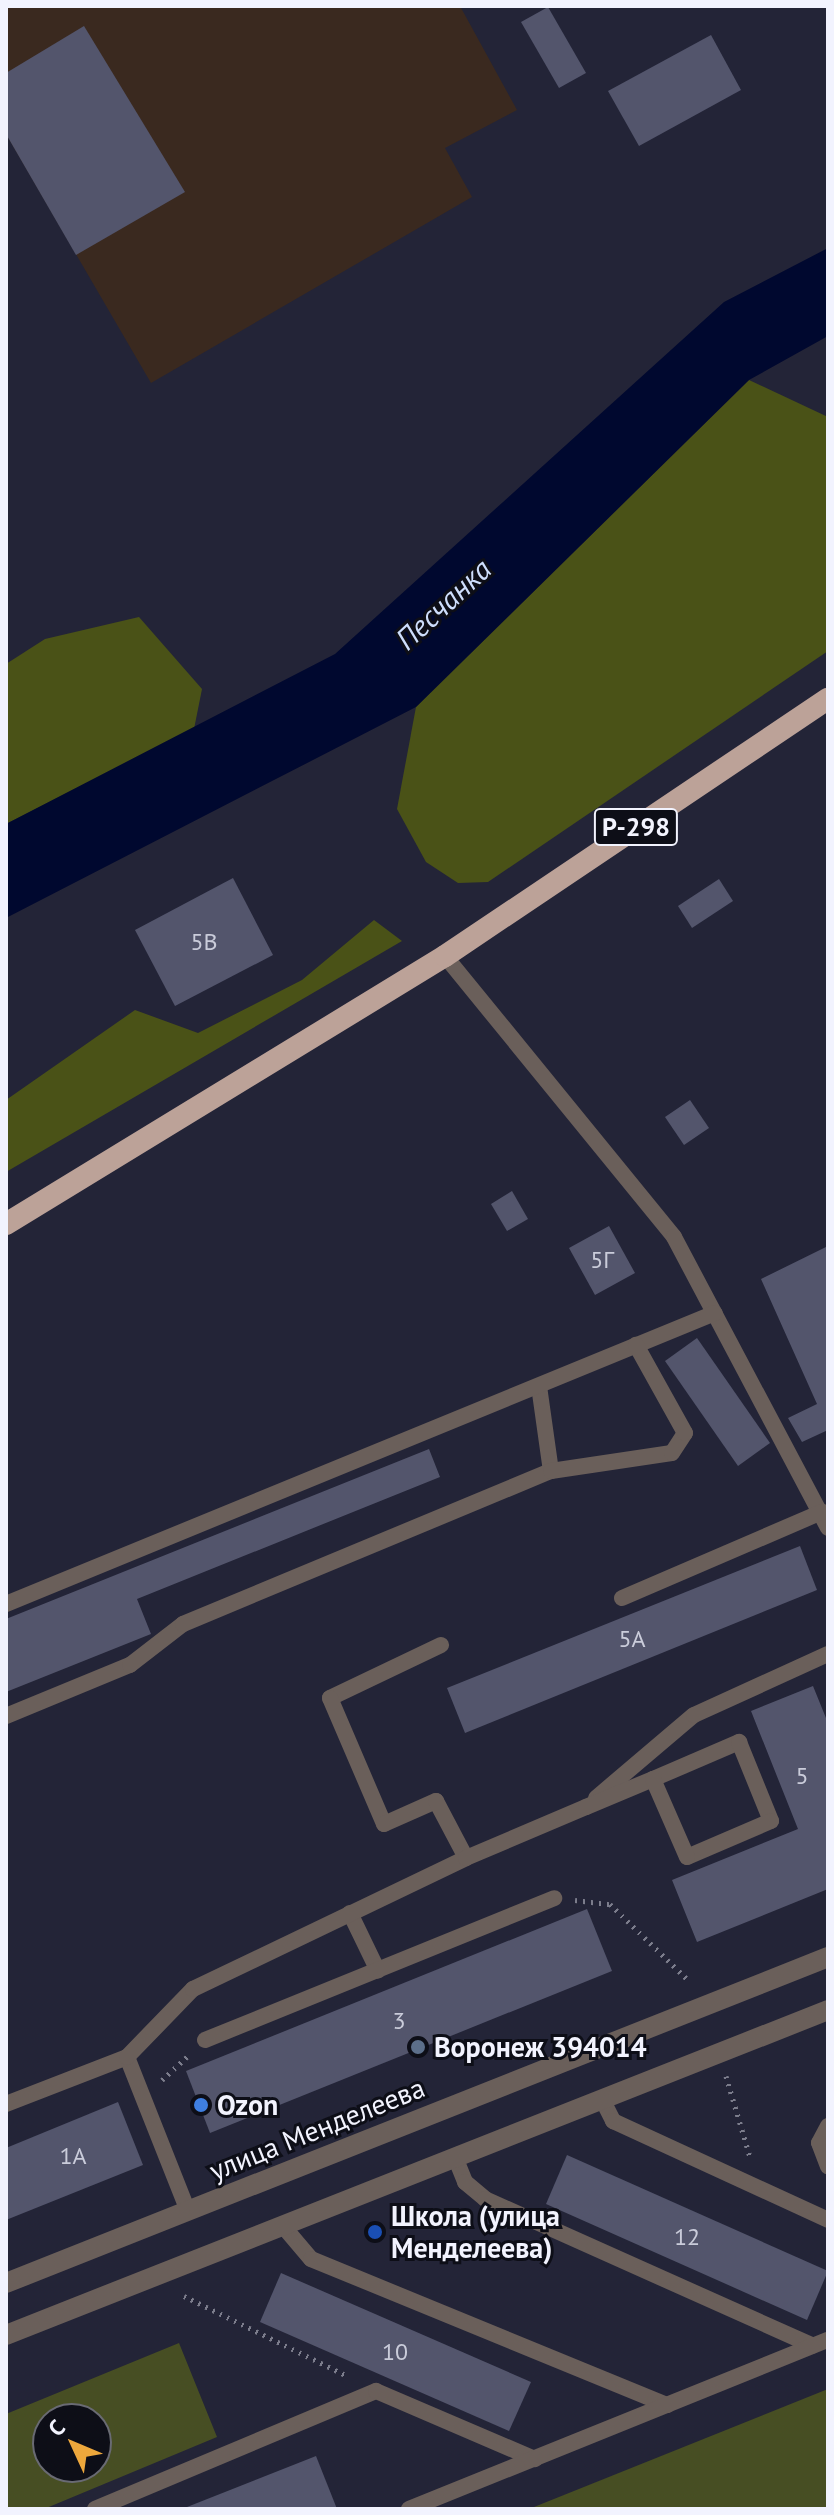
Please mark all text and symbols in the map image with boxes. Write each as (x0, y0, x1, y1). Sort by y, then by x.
water label: Песчанка (388, 551, 498, 657)
road number: Р-298 (592, 805, 680, 849)
house number: 5В (190, 928, 218, 956)
house number: 5Г (590, 1246, 614, 1274)
house number: 5А (618, 1625, 646, 1653)
house number: 5 (795, 1762, 809, 1790)
house number: 3 (392, 2007, 406, 2035)
place label: Воронеж 394014 (434, 2030, 647, 2064)
marker: Воронеж 394014 (409, 2038, 427, 2056)
street label: улица Менделеева (205, 2071, 429, 2187)
place label: Ozon (217, 2088, 278, 2122)
marker: Ozon (192, 2096, 210, 2114)
house number: 1А (59, 2142, 87, 2170)
place label: Школа (улица Менделеева) (391, 2199, 560, 2265)
marker: Школа (улица Менделеева) (366, 2223, 384, 2241)
house number: 12 (674, 2223, 700, 2251)
house number: 10 (382, 2338, 408, 2366)
north arrow (32, 2403, 112, 2483)
text: С (42, 2414, 71, 2442)

